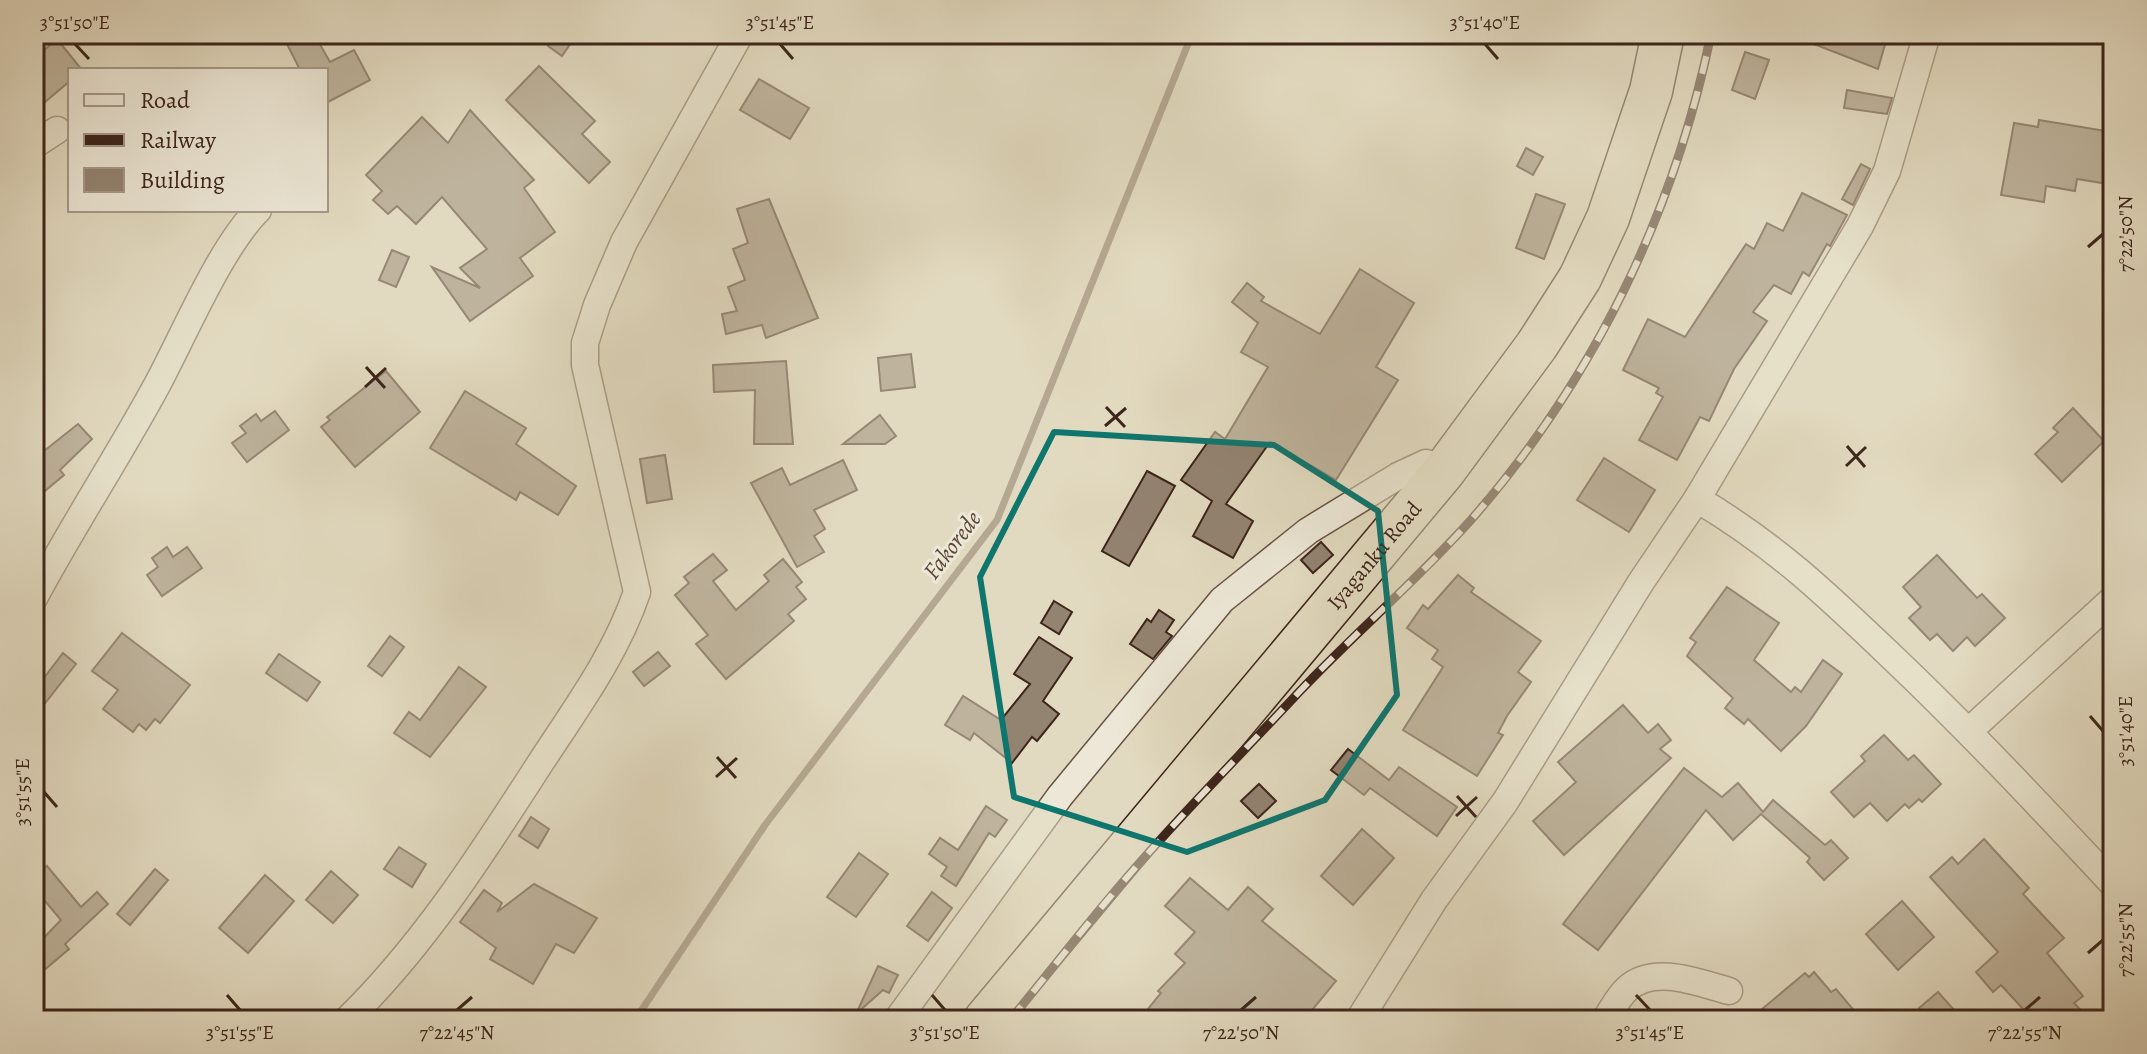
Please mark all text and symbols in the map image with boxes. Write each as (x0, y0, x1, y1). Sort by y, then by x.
text: 3°51'50"E (40, 9, 110, 36)
text: 3°51'45"E (746, 9, 814, 36)
text: 3°51'40"E (1450, 9, 1520, 36)
legend (68, 68, 328, 212)
text: Road (140, 84, 190, 116)
text: Railway (140, 124, 216, 156)
text: Building (140, 164, 225, 196)
text: 7°22'50"N (2112, 196, 2139, 272)
street label: Iyaganku Road (1320, 495, 1429, 616)
water label: Fakorede (916, 504, 989, 586)
text: 3°51'40"E (2112, 696, 2139, 766)
text: 3°51'55"E (9, 758, 36, 826)
text: 7°22'55"N (2112, 903, 2139, 977)
text: 3°51'55"E (206, 1019, 274, 1046)
text: 7°22'45"N (420, 1019, 494, 1046)
text: 3°51'50"E (910, 1019, 980, 1046)
text: 7°22'50"N (1203, 1019, 1279, 1046)
text: 3°51'45"E (1616, 1019, 1684, 1046)
text: 7°22'55"N (1988, 1019, 2062, 1046)

